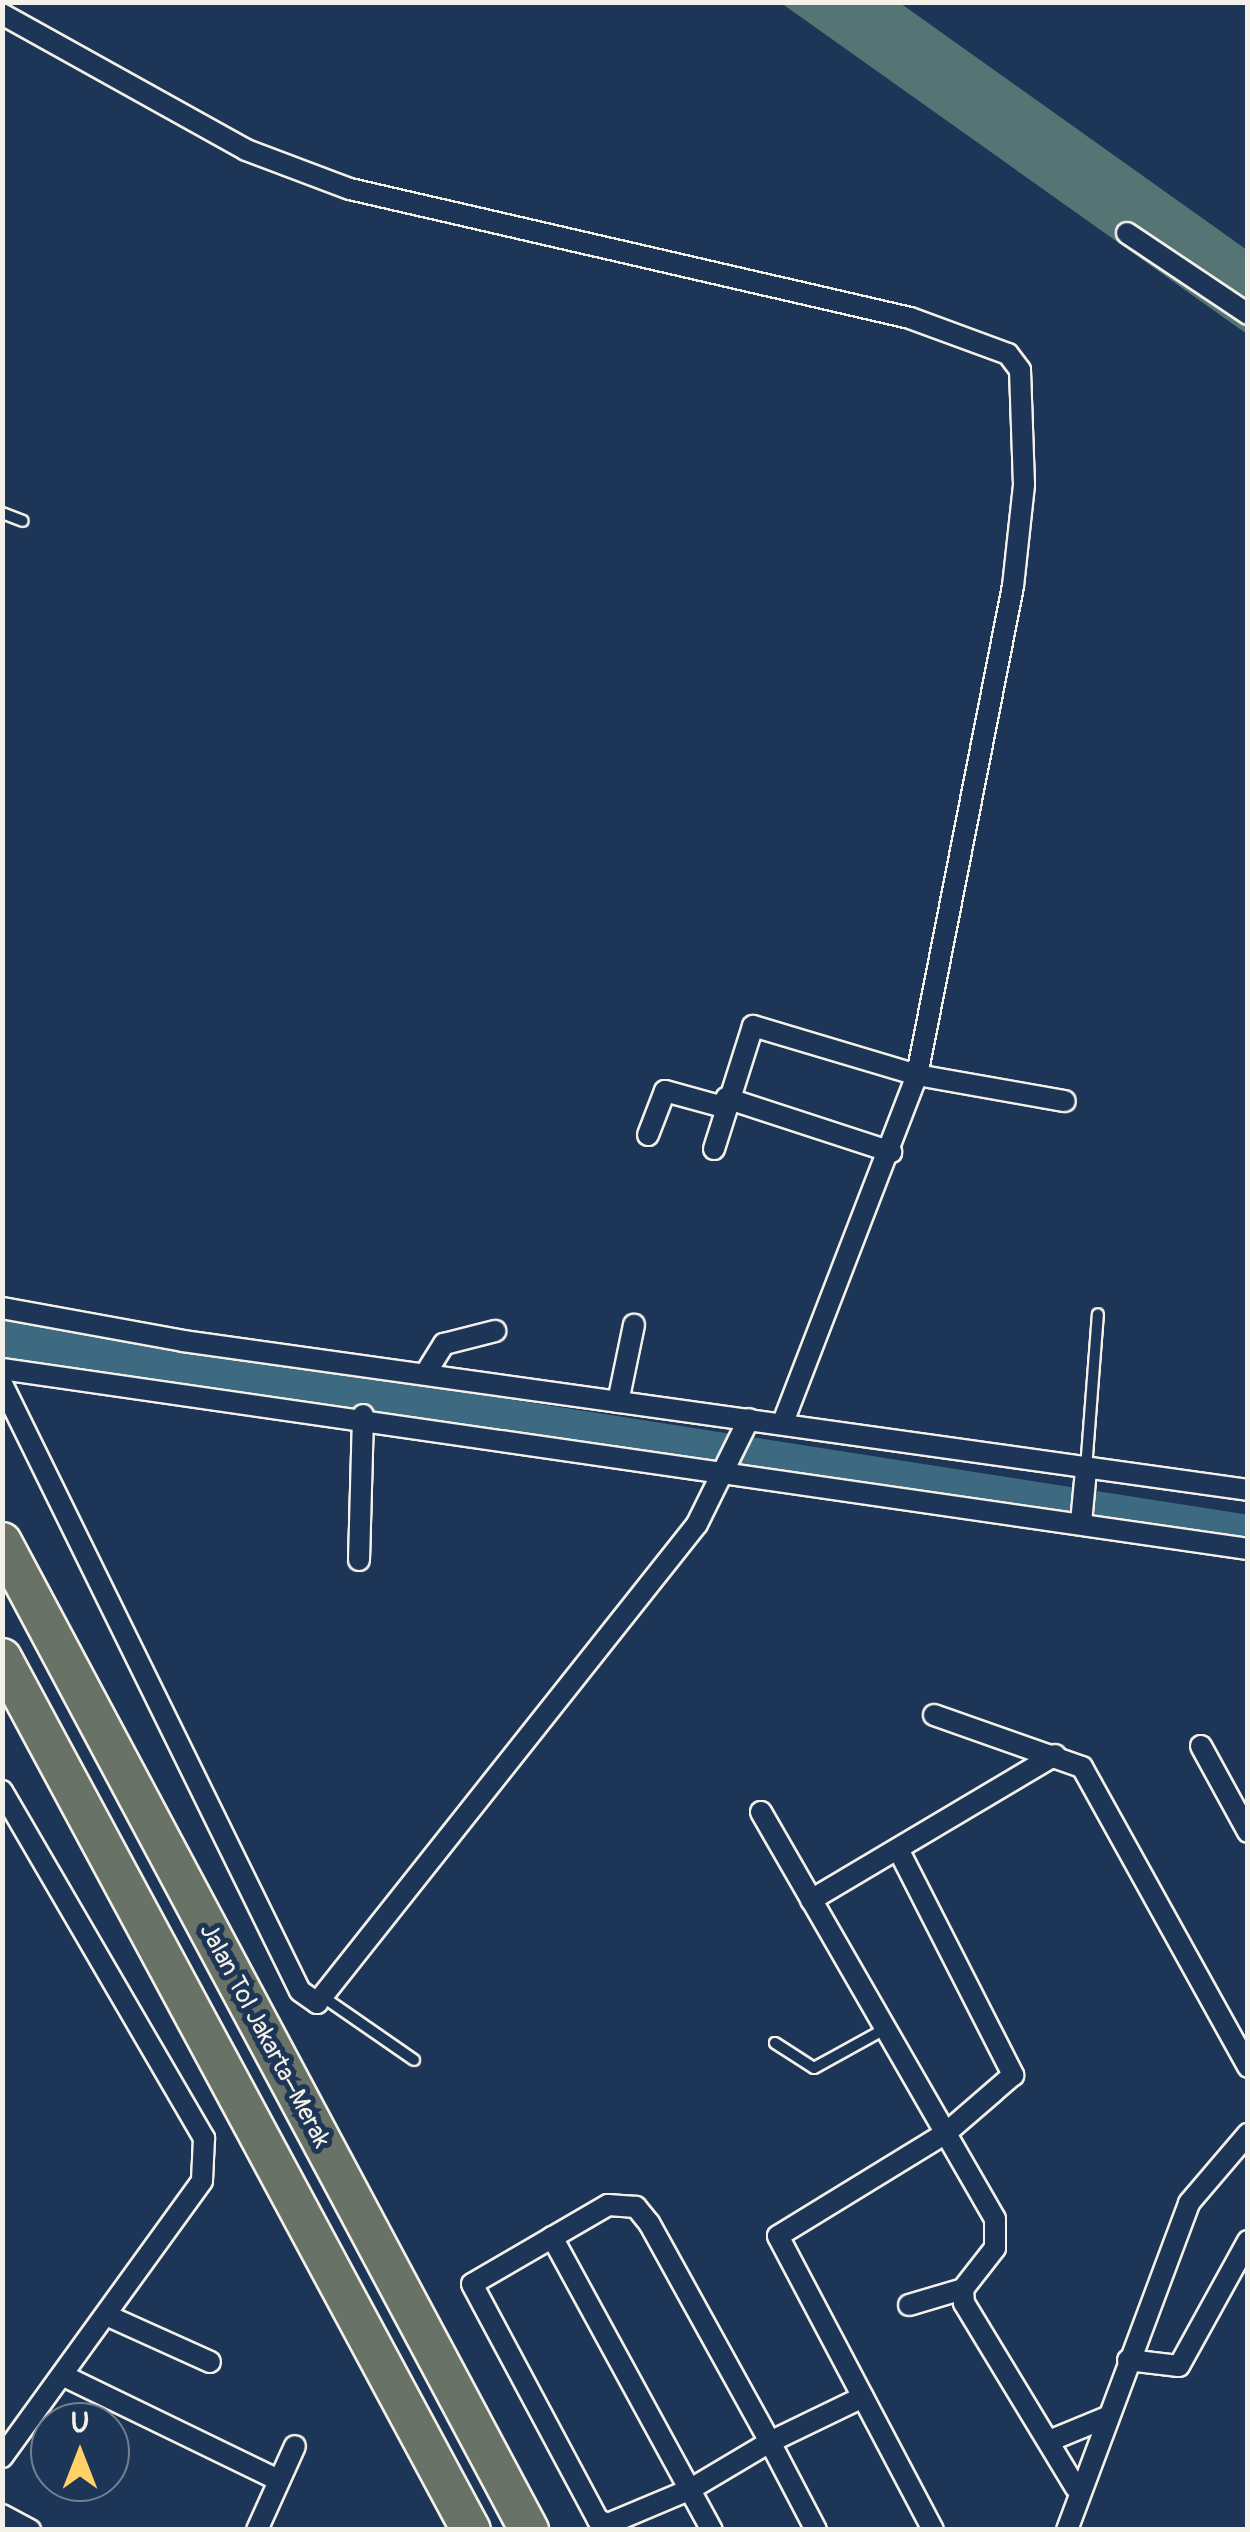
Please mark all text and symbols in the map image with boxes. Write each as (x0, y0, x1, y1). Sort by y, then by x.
street label: Jalan Tol Jakarta–Merak (192, 1919, 336, 2153)
north arrow (30, 2402, 130, 2502)
text: U (71, 2406, 89, 2441)

